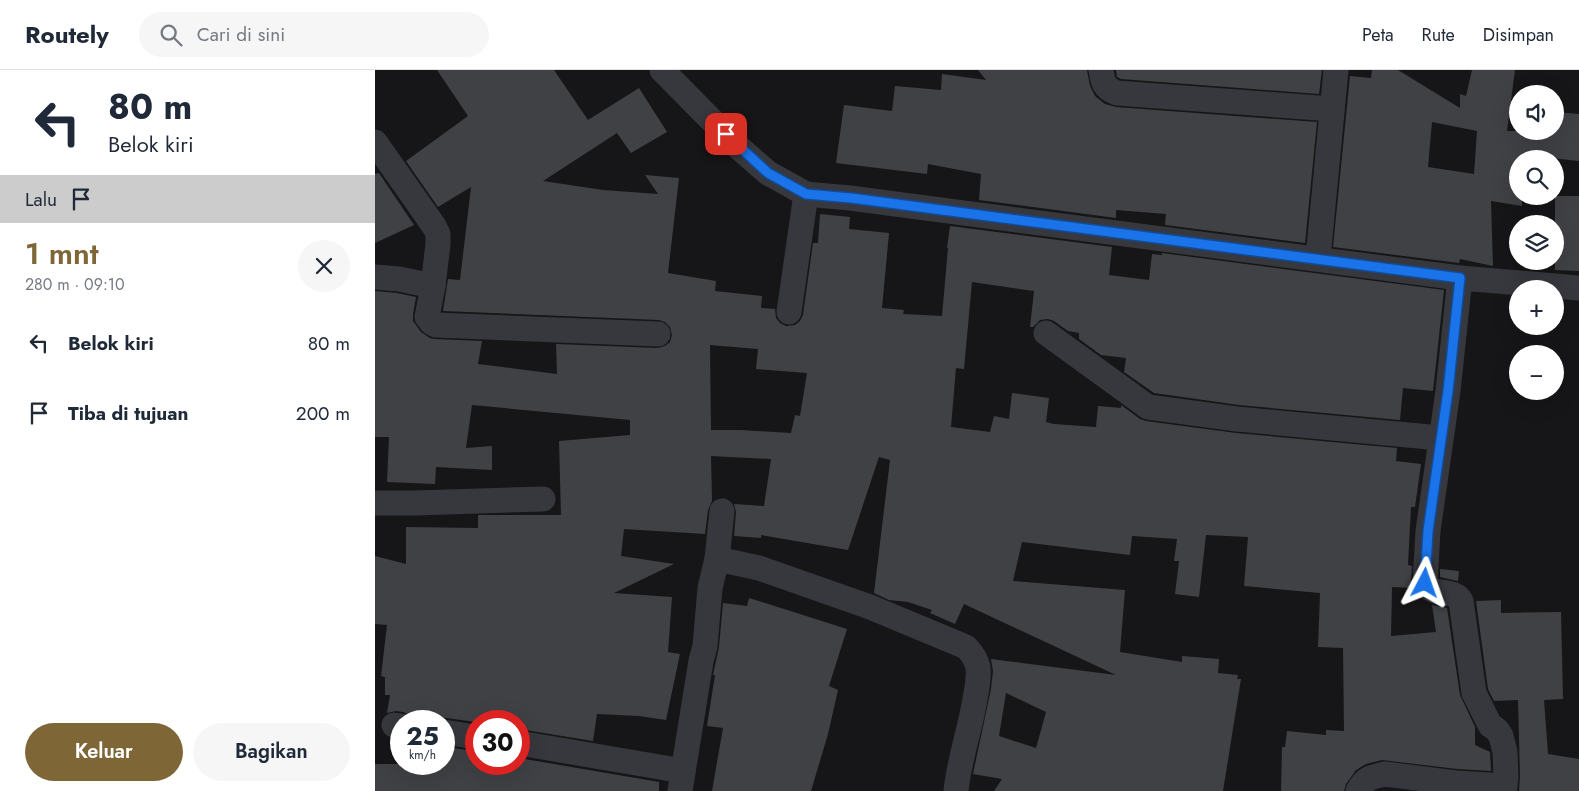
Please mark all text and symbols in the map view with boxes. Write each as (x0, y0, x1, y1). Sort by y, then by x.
search box (139, 12, 489, 57)
text: Routely (25, 17, 109, 52)
icon: search (157, 21, 185, 49)
text: Cari di sini (197, 21, 285, 48)
text: Peta (1362, 22, 1394, 48)
text: Rute (1422, 22, 1455, 48)
text: Disimpan (1483, 22, 1554, 48)
text: 80 m (108, 82, 192, 132)
map controls (1509, 85, 1564, 400)
button: sound (1509, 85, 1564, 140)
icon: left (25, 90, 90, 155)
pin (705, 113, 747, 155)
icon: arrive (712, 120, 740, 148)
text: Belok kiri (108, 128, 194, 160)
button: search (1509, 150, 1564, 205)
icon: arrive (67, 185, 95, 213)
text: Lalu (25, 186, 57, 213)
button: layers (1509, 215, 1564, 270)
text: 1 mnt (25, 232, 99, 275)
button: close (298, 240, 350, 292)
text: 280 m · 09:10 (25, 273, 125, 296)
button: + (1509, 280, 1564, 335)
icon: left (25, 329, 53, 357)
text: Belok kiri (68, 330, 154, 357)
text: 80 m (308, 330, 350, 357)
button: − (1509, 345, 1564, 400)
icon: arrive (25, 399, 53, 427)
text: Tiba di tujuan (68, 400, 188, 427)
text: 200 m (296, 400, 350, 427)
position arrow (1398, 556, 1450, 608)
speed limit sign: 30 (465, 710, 530, 775)
text: 25 (406, 718, 439, 754)
button: Keluar (25, 723, 183, 781)
button: Bagikan (193, 723, 350, 781)
text: km/h (409, 746, 436, 764)

